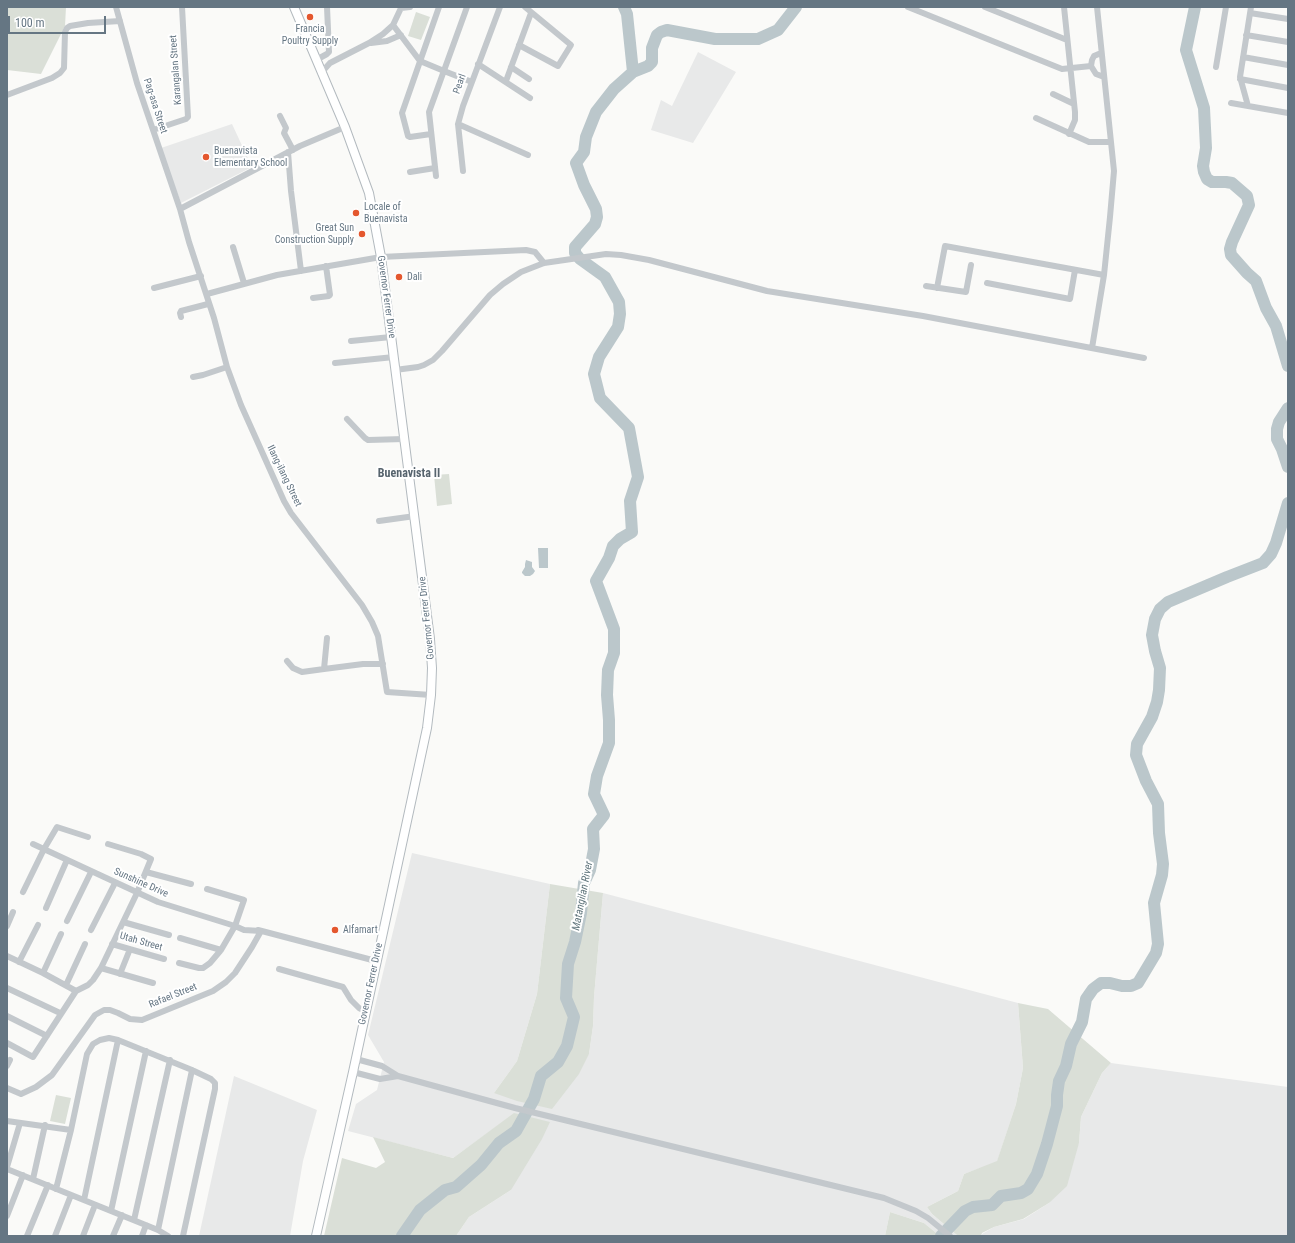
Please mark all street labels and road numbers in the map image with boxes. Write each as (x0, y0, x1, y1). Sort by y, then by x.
street label: Karangalan Street (168, 35, 184, 105)
street label: Pearl (451, 72, 469, 96)
street label: Pag-asa Street (140, 77, 170, 135)
street label: Governor Ferrer Drive (374, 255, 398, 339)
street label: Ilang-ilang Street (264, 443, 304, 509)
street label: Governor Ferrer Drive (417, 576, 437, 660)
street label: Sunshine Drive (112, 866, 170, 900)
street label: Utah Street (118, 930, 164, 954)
street label: Governor Ferrer Drive (356, 942, 386, 1026)
street label: Rafael Street (147, 981, 199, 1011)

